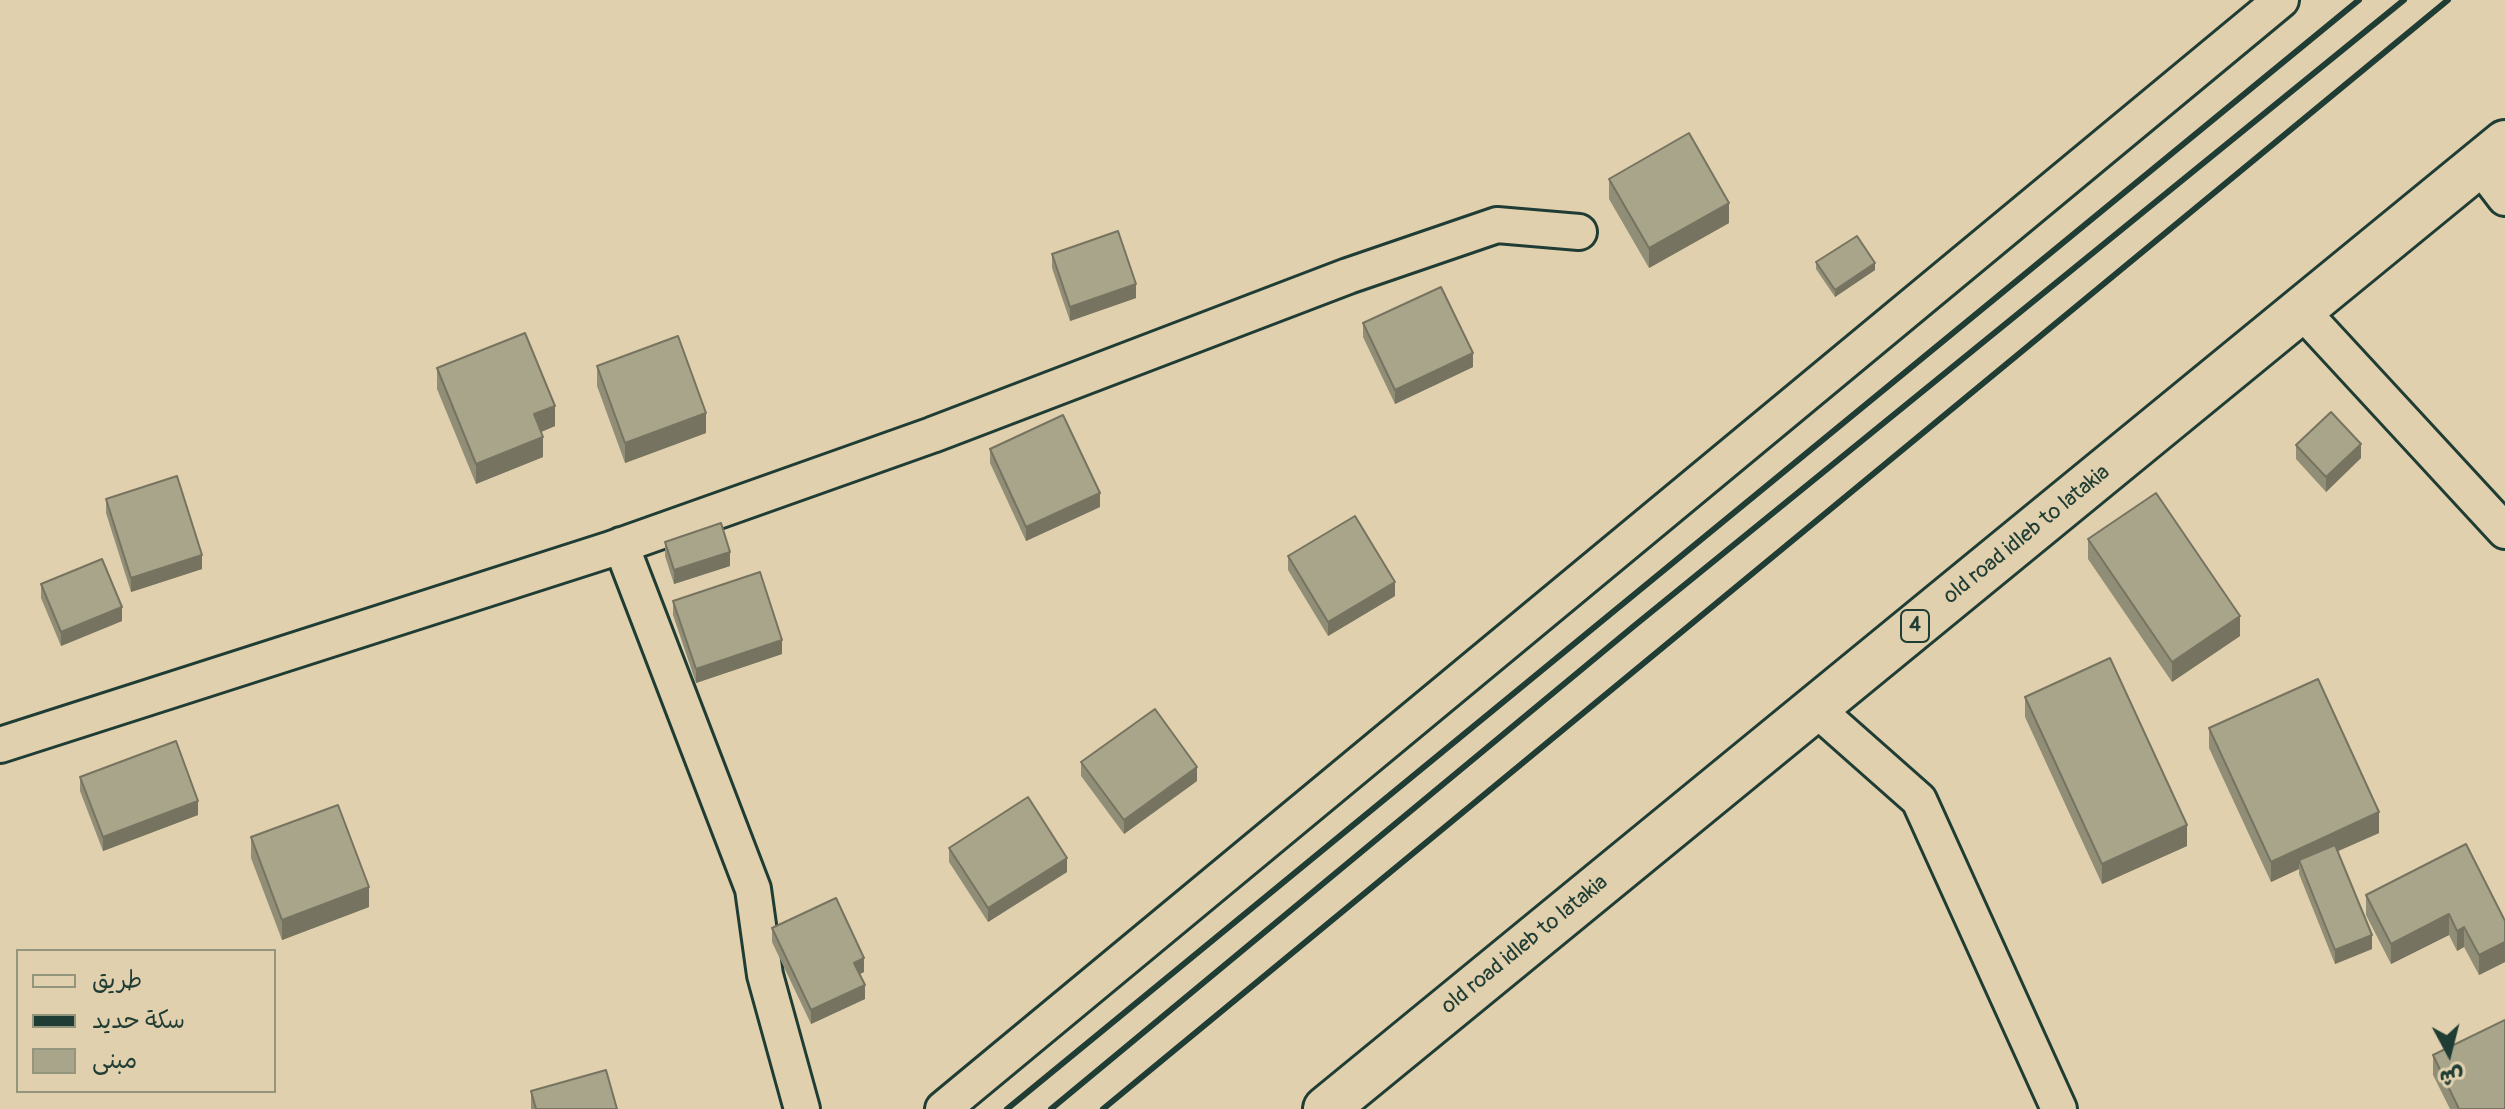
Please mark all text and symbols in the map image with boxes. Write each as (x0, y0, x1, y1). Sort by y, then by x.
street label: old road idleb to latakia (1938, 460, 2116, 610)
road number: 4 (1901, 610, 1929, 642)
street label: old road idleb to latakia (1436, 870, 1614, 1020)
legend (16, 949, 276, 1093)
text: طريق (92, 966, 142, 995)
text: سكة حديد (92, 1006, 185, 1035)
north arrow (2409, 1013, 2489, 1093)
text: مبنى (92, 1046, 137, 1075)
text: ش (2438, 1061, 2466, 1092)

